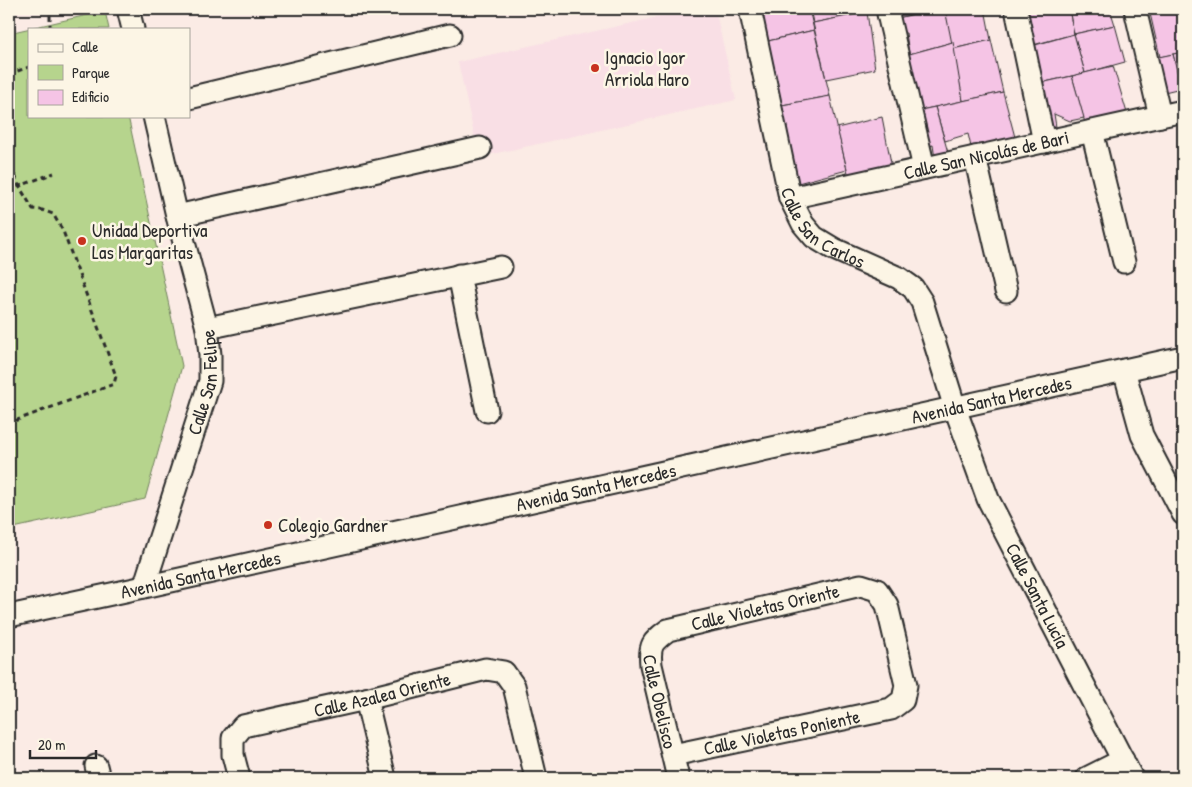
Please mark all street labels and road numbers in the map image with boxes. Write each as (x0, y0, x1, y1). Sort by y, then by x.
street label: Calle San Nicolás de Bari (901, 124, 1071, 185)
street label: Calle San Carlos (775, 185, 869, 274)
street label: Calle San Felipe (181, 328, 223, 438)
street label: Avenida Santa Mercedes (909, 369, 1074, 430)
street label: Avenida Santa Mercedes (514, 457, 678, 517)
street label: Calle Santa Lucía (1000, 538, 1076, 653)
street label: Avenida Santa Mercedes (118, 544, 283, 605)
street label: Calle Violetas Oriente (688, 577, 842, 637)
street label: Calle Obelisco (637, 654, 684, 752)
street label: Calle Azalea Oriente (311, 665, 454, 723)
street label: Calle Violetas Poniente (701, 703, 862, 761)

